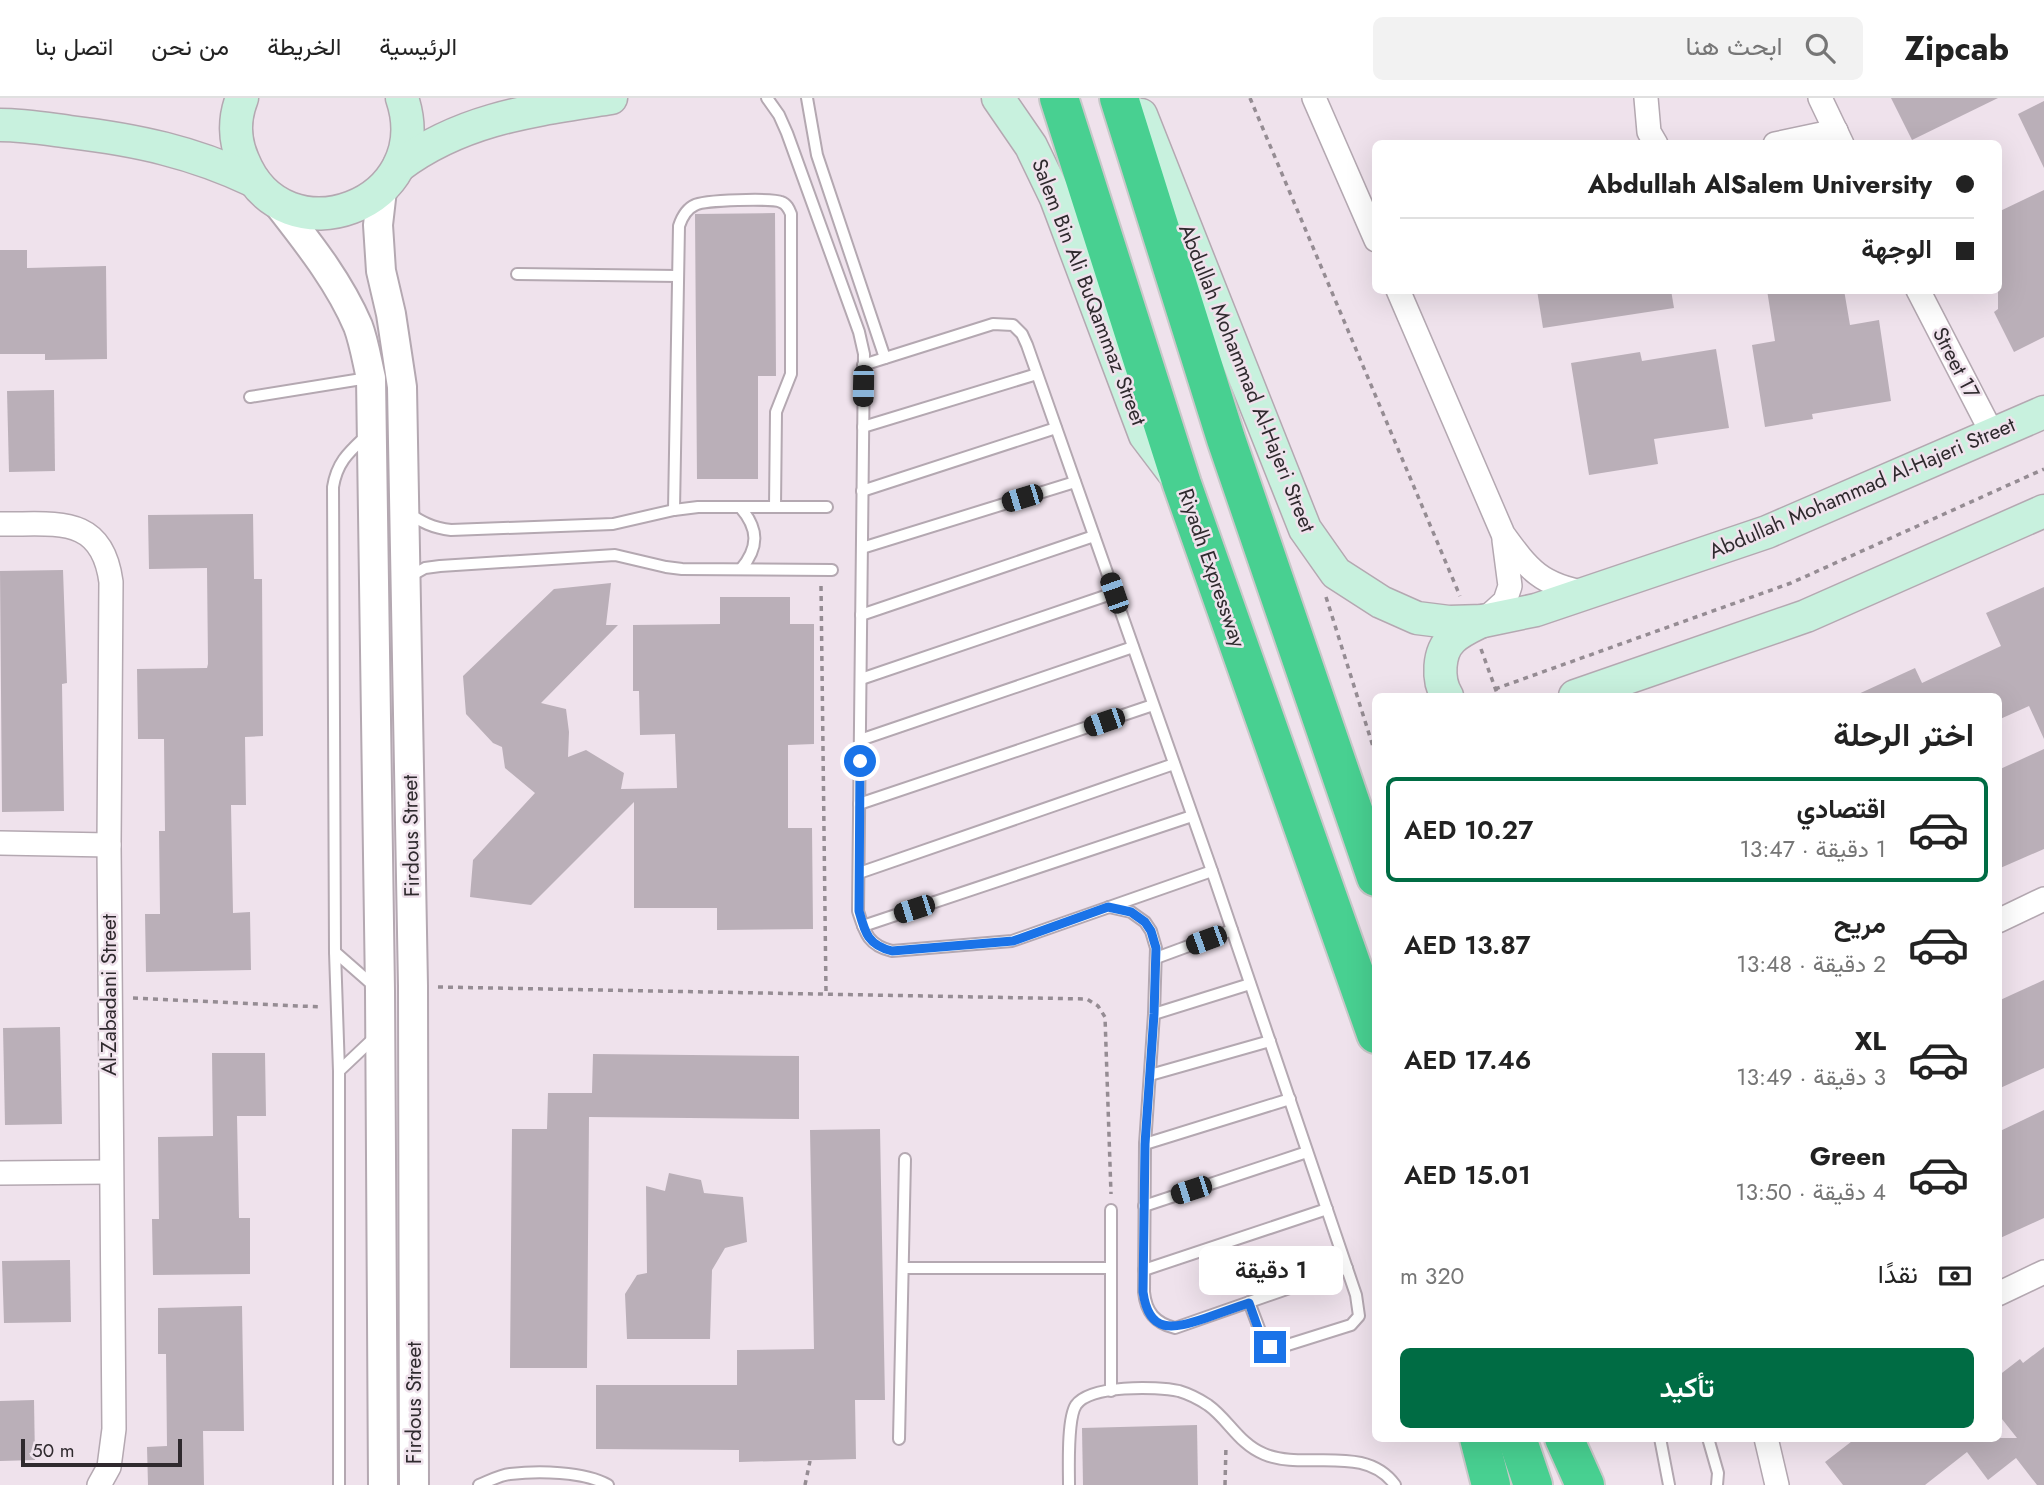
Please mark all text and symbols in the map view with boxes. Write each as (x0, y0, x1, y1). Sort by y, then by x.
search box (1373, 17, 1863, 80)
text: Zipcab (1905, 25, 2009, 72)
text: ابحث هنا (1686, 27, 1783, 65)
text: اتصل بنا (35, 29, 113, 64)
text: من نحن (151, 29, 229, 64)
text: الخريطة (267, 29, 341, 64)
text: الرئيسية (379, 29, 457, 64)
icon: search (1801, 29, 1839, 67)
street label: Salem Bin Ali BuQammaz Street (1024, 154, 1154, 430)
text: Abdullah AlSalem University (1588, 165, 1932, 203)
street label: Abdullah Mohammad Al-Hajeri Street (1171, 219, 1323, 537)
text: الوجهة (1861, 230, 1932, 268)
street label: Street 17 (1925, 322, 1987, 404)
car (853, 365, 874, 407)
street label: Abdullah Mohammad Al-Hajeri Street (1704, 410, 2020, 566)
car (999, 482, 1046, 514)
street label: Riyadh Expressway (1171, 485, 1253, 652)
car (1098, 570, 1131, 616)
car (1081, 705, 1128, 739)
text: اختر الرحلة (1833, 712, 1974, 758)
route start (844, 745, 876, 777)
street label: Firdous Street (395, 774, 427, 898)
text: اقتصادي (1797, 790, 1886, 828)
icon: car (1907, 798, 1970, 861)
text: AED 10.27 (1404, 811, 1533, 849)
text: 1 دقيقة · 13:47 (1740, 832, 1886, 866)
car (891, 893, 938, 925)
text: مريح (1834, 905, 1886, 943)
icon: car (1907, 913, 1970, 976)
street label: Al-Zabadani Street (94, 914, 124, 1076)
car (1183, 923, 1230, 957)
text: AED 13.87 (1404, 926, 1531, 964)
text: 2 دقيقة · 13:48 (1736, 947, 1886, 981)
text: XL (1854, 1022, 1886, 1060)
icon: car (1907, 1028, 1970, 1091)
text: AED 17.46 (1404, 1041, 1531, 1079)
text: 3 دقيقة · 13:49 (1736, 1060, 1886, 1094)
text: Green (1810, 1137, 1886, 1175)
icon: car (1907, 1143, 1970, 1206)
text: AED 15.01 (1404, 1156, 1531, 1194)
car (1168, 1174, 1215, 1206)
text: 4 دقيقة · 13:50 (1735, 1175, 1886, 1209)
callout: 1 دقيقة (1198, 1246, 1342, 1294)
text: 1 دقيقة (1235, 1253, 1307, 1287)
text: نقدًا (1878, 1255, 1918, 1293)
icon: cash (1936, 1257, 1974, 1295)
text: 320 m (1400, 1259, 1464, 1293)
route end (1254, 1331, 1286, 1363)
street label: Firdous Street (399, 1342, 429, 1464)
button: تأكيد (1400, 1348, 1974, 1428)
scale bar (21, 1436, 182, 1468)
text: 50 m (32, 1437, 75, 1464)

